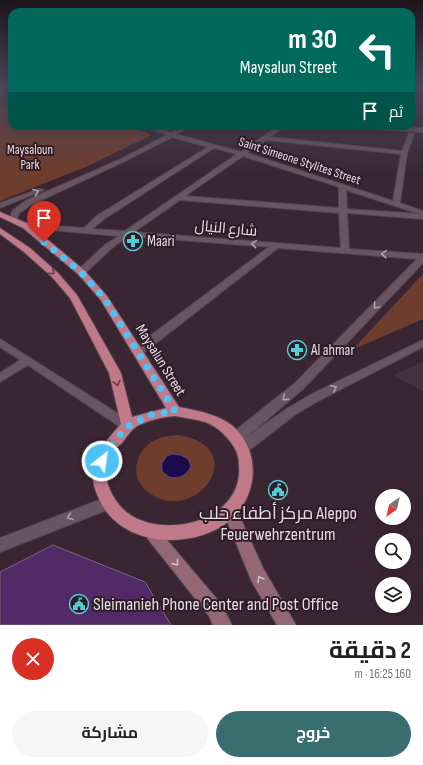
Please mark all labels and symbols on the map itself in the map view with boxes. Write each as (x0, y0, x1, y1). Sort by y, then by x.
street label: Saint Simeone Stylites Street (237, 134, 363, 188)
park label: Maysaloun Park (7, 142, 53, 173)
one-way arrow (33, 188, 40, 196)
pin (27, 201, 61, 242)
street label: شارع النيال (194, 216, 258, 242)
pharmacy icon: Maari (122, 230, 144, 252)
place label: Maari (147, 232, 175, 251)
one-way arrow (251, 240, 257, 249)
one-way arrow (381, 249, 387, 258)
one-way arrow (47, 267, 55, 275)
one-way arrow (373, 301, 381, 309)
street label: Maysalun Street (131, 321, 190, 400)
pharmacy icon: Al ahmar (286, 339, 308, 361)
place label: Al ahmar (310, 341, 355, 360)
one-way arrow (113, 380, 121, 386)
one-way arrow (330, 385, 337, 393)
one-way arrow (282, 394, 289, 401)
position arrow (81, 440, 123, 482)
public building icon: مركز أطفاء حلب Aleppo Feuerwehrzentrum (267, 479, 289, 501)
north arrow (375, 489, 411, 525)
place label: مركز أطفاء حلب Aleppo Feuerwehrzentrum (199, 502, 357, 545)
one-way arrow (67, 513, 74, 521)
one-way arrow (172, 558, 179, 565)
one-way arrow (257, 576, 264, 583)
public building icon: Sleimanieh Phone Center and Post Office (68, 593, 90, 615)
place label: Sleimanieh Phone Center and Post Office (93, 594, 339, 615)

